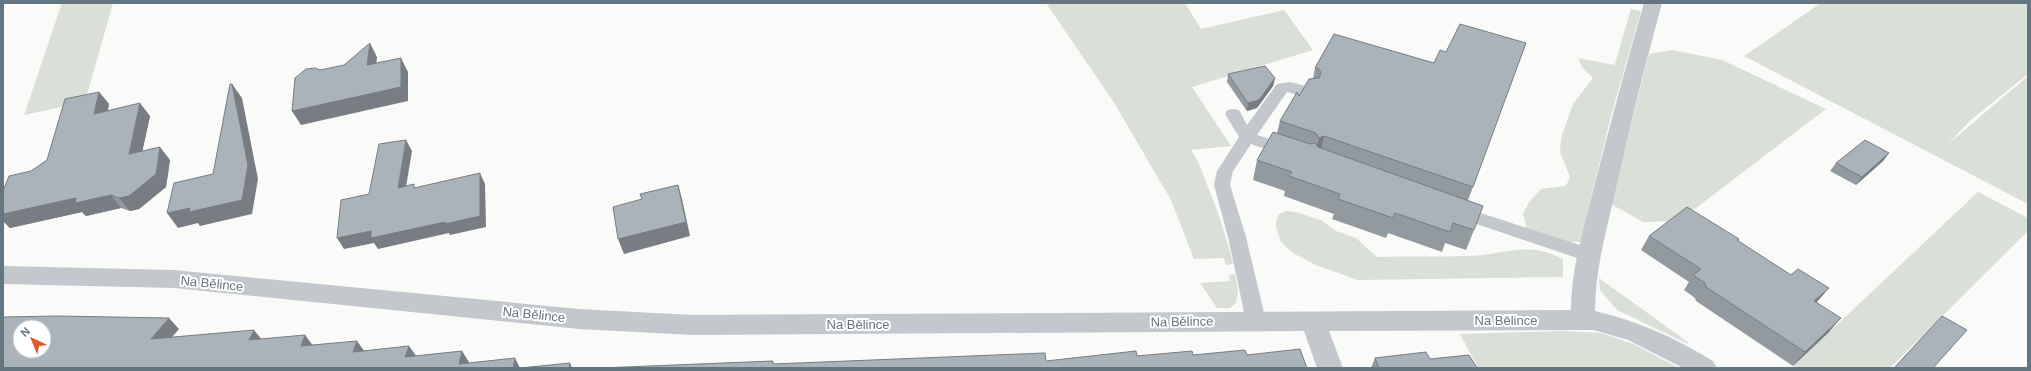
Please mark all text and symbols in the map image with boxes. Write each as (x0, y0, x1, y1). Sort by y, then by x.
street label: Na Bělince (180, 273, 244, 294)
street label: Na Bělince (502, 304, 566, 325)
street label: Na Bělince (1150, 313, 1214, 330)
street label: Na Bělince (1475, 313, 1537, 328)
street label: Na Bělince (827, 317, 889, 332)
north arrow (12, 319, 52, 359)
text: N (18, 325, 32, 339)

